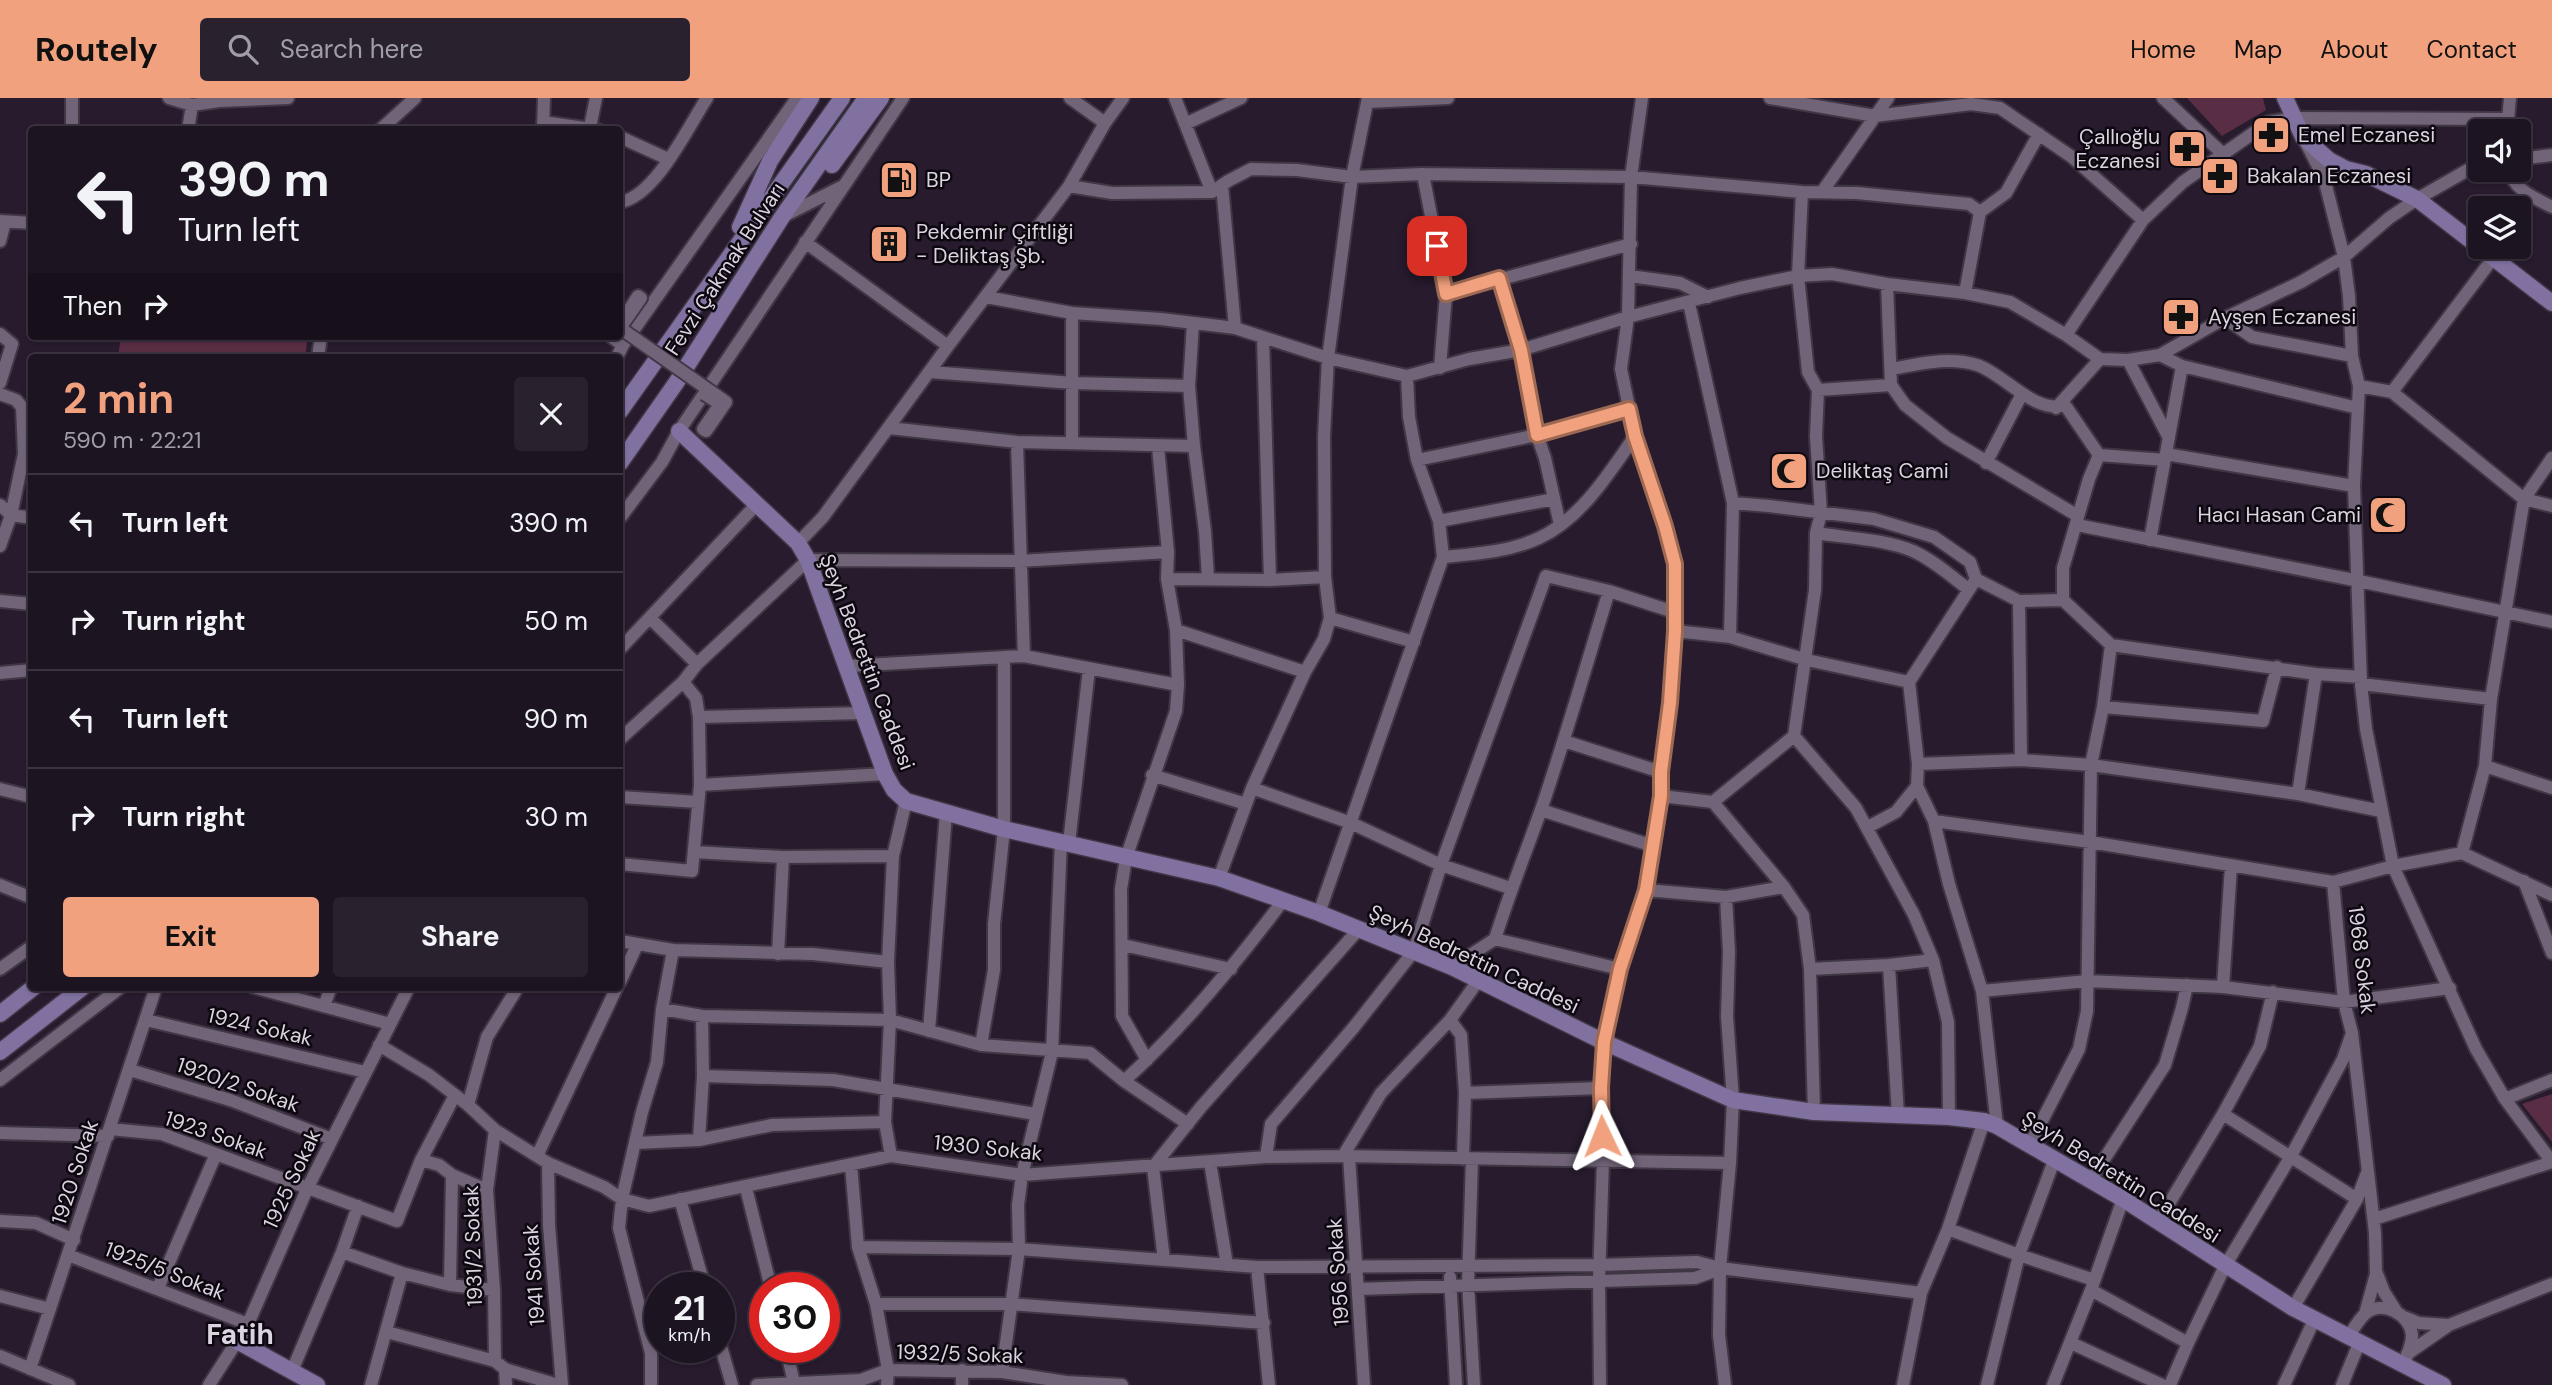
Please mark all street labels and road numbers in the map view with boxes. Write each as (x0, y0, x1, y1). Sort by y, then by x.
street label: Fevzi Çakmak Bulvarı (659, 177, 791, 361)
street label: Şeyh Bedrettin Caddesi (813, 550, 921, 774)
street label: Şeyh Bedrettin Caddesi (1364, 898, 1584, 1020)
street label: 1968 Sokak (2341, 904, 2383, 1016)
street label: 1924 Sokak (205, 1001, 315, 1053)
street label: 1920/2 Sokak (173, 1051, 303, 1119)
street label: 1923 Sokak (161, 1104, 271, 1166)
street label: Şeyh Bedrettin Caddesi (2016, 1104, 2226, 1250)
street label: 1920 Sokak (45, 1116, 105, 1228)
street label: 1925 Sokak (257, 1124, 327, 1233)
street label: 1930 Sokak (932, 1128, 1044, 1168)
street label: 1931/2 Sokak (457, 1185, 489, 1307)
street label: 1956 Sokak (1320, 1217, 1356, 1327)
street label: 1941 Sokak (516, 1223, 552, 1327)
street label: 1925/5 Sokak (101, 1235, 230, 1307)
street label: 1932/5 Sokak (896, 1338, 1024, 1370)

